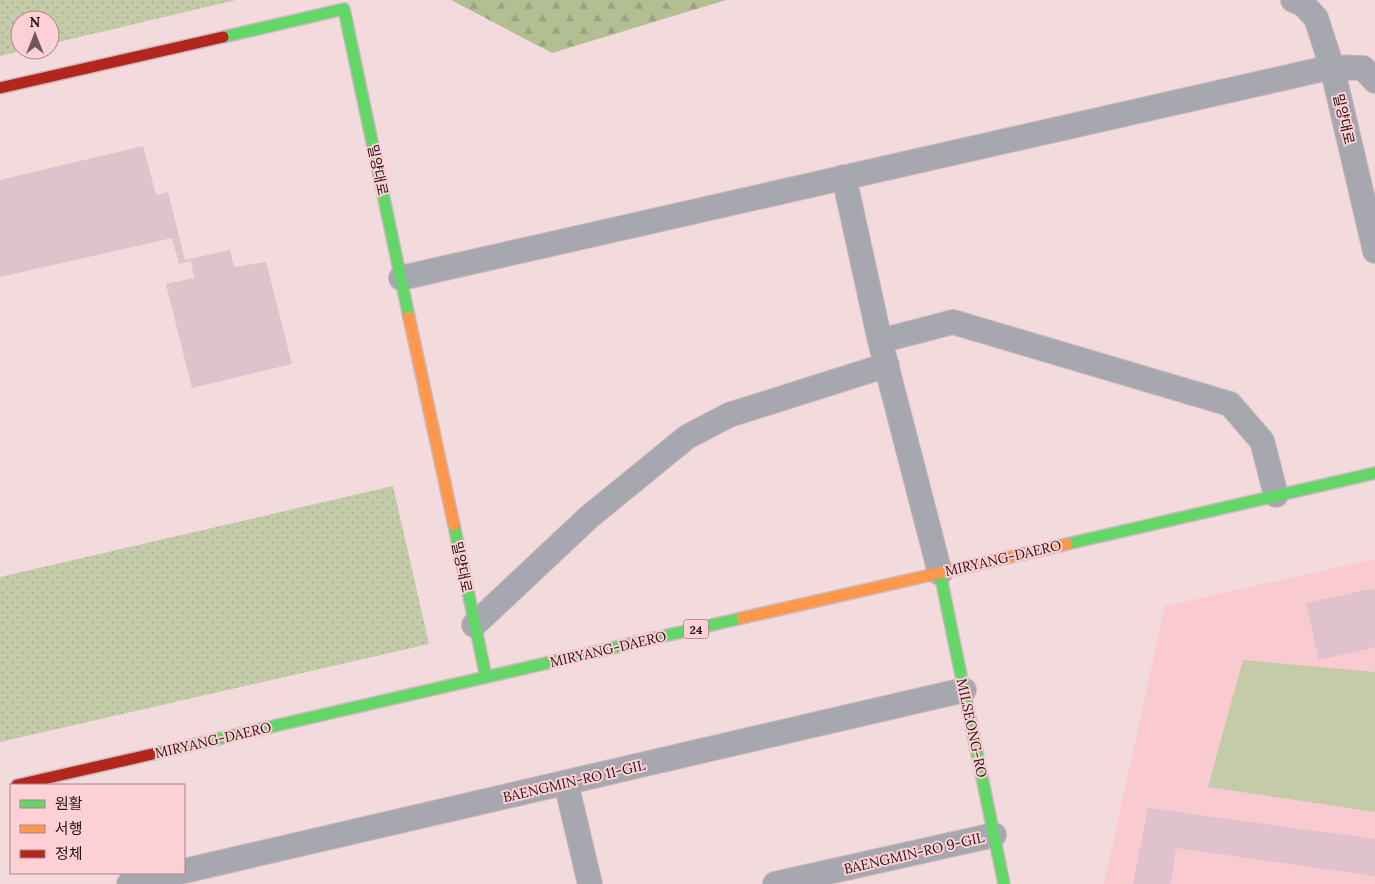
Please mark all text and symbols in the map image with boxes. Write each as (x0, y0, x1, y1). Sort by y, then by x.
north arrow (10, 10, 60, 60)
text: N (30, 13, 41, 31)
street label: 밀양대로 (1329, 92, 1359, 146)
street label: 밀양대로 (364, 143, 392, 197)
street label: MIRYANG-DAERO (943, 536, 1063, 580)
street label: 밀양대로 (448, 540, 476, 594)
road number: 24 (684, 620, 708, 638)
street label: MIRYANG-DAERO (548, 627, 668, 671)
street label: MILSEONG-RO (953, 677, 991, 779)
street label: MIRYANG-DAERO (153, 718, 273, 762)
street label: BAENGMIN-RO 11-GIL (501, 756, 647, 806)
legend (10, 784, 185, 874)
text: 원활 (55, 794, 83, 813)
text: 서행 (55, 819, 83, 838)
street label: BAENGMIN-RO 9-GIL (842, 828, 986, 878)
text: 정체 (55, 844, 83, 863)

